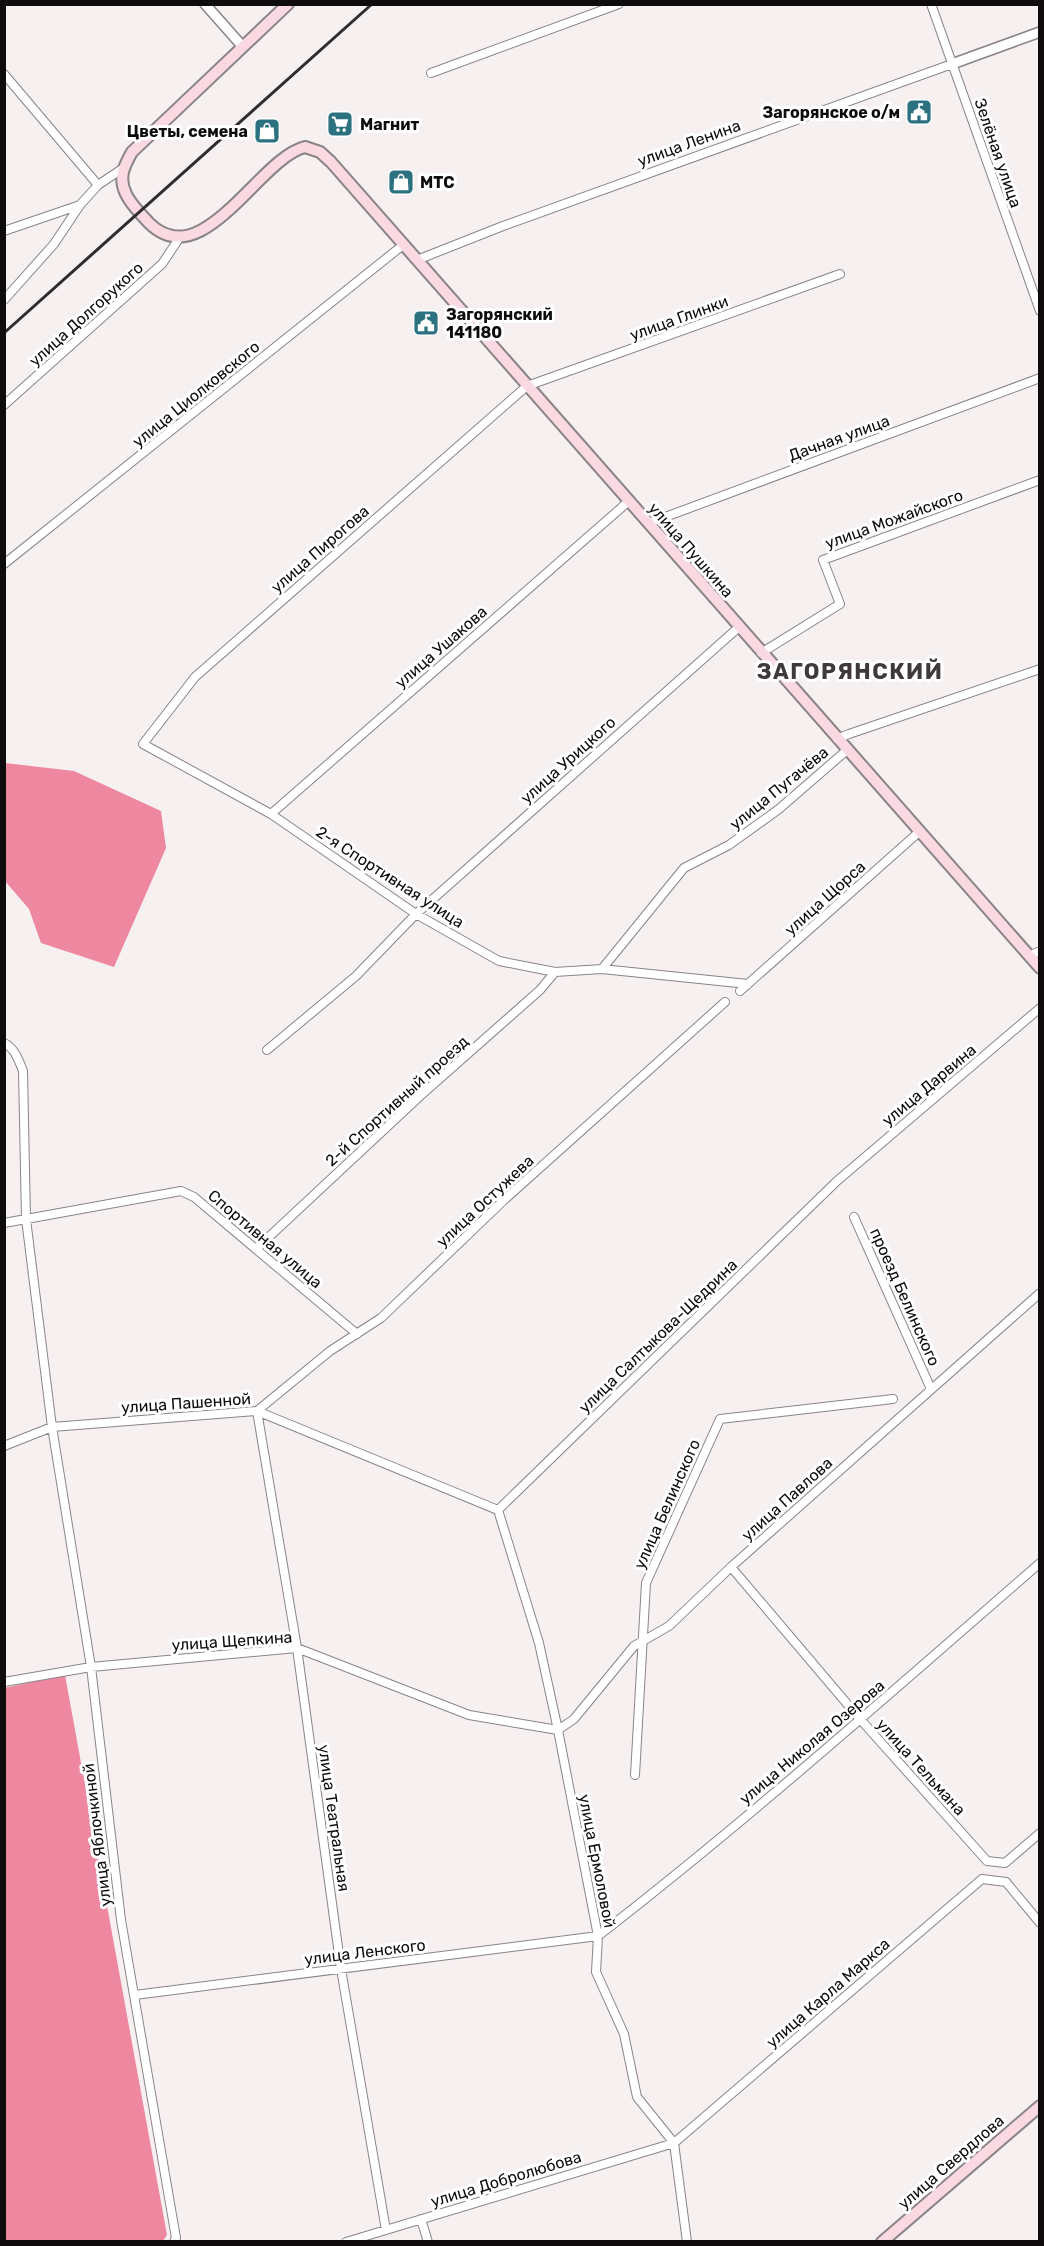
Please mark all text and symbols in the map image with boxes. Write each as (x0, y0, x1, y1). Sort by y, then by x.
street label: Зелёная улица (970, 96, 1026, 210)
public building icon: Загорянское о/м (904, 97, 934, 127)
place label: Загорянское о/м (762, 103, 900, 122)
supermarket icon: Магнит (325, 109, 355, 139)
place label: Магнит (360, 115, 419, 134)
shop icon: Цветы, семена (252, 116, 282, 146)
street label: улица Ленина (635, 116, 743, 170)
place label: Цветы, семена (127, 122, 248, 141)
shop icon: МТС (386, 167, 416, 197)
place label: МТС (420, 173, 455, 192)
street label: улица Долгорукого (25, 258, 147, 370)
street label: улица Глинки (627, 291, 731, 345)
place label: Загорянский 141180 (446, 305, 553, 342)
public building icon: Загорянский 141180 (411, 308, 441, 338)
street label: улица Циолковского (129, 337, 263, 451)
street label: Дачная улица (786, 411, 892, 465)
street label: улица Можайского (822, 485, 966, 553)
street label: улица Пушкина (645, 499, 737, 601)
street label: улица Пирогова (267, 501, 373, 597)
street label: улица Ушакова (391, 602, 491, 692)
district label: ЗАГОРЯНСКИЙ (757, 658, 943, 685)
street label: улица Урицкого (517, 712, 619, 808)
street label: улица Пугачёва (726, 742, 832, 834)
street label: 2-я Спортивная улица (313, 822, 467, 932)
street label: улица Щорса (781, 857, 869, 939)
street label: 2-й Спортивный проезд (322, 1031, 473, 1170)
street label: улица Дарвина (878, 1040, 980, 1130)
street label: улица Остужева (432, 1151, 538, 1251)
street label: Спортивная улица (204, 1186, 326, 1292)
street label: проезд Белинского (866, 1225, 944, 1369)
street label: улица Салтыкова-Щедрина (575, 1255, 741, 1417)
street label: улица Пашенной (120, 1389, 252, 1417)
street label: улица Белинского (630, 1436, 704, 1572)
street label: улица Павлова (738, 1453, 836, 1545)
street label: улица Щепкина (171, 1627, 293, 1655)
street label: улица Николая Озерова (736, 1676, 888, 1808)
street label: улица Тельмана (873, 1715, 969, 1819)
street label: улица Театральная (314, 1743, 354, 1893)
street label: улица Яблочкиной (79, 1762, 115, 1908)
street label: улица Ермоловой (575, 1793, 619, 1929)
street label: улица Карла Маркса (762, 1934, 894, 2052)
street label: улица Ленского (303, 1935, 427, 1969)
street label: улица Свердлова (894, 2111, 1008, 2213)
street label: улица Добролюбова (428, 2147, 584, 2211)

